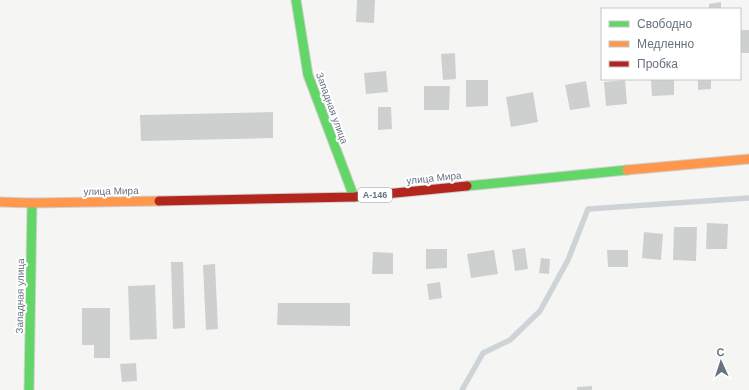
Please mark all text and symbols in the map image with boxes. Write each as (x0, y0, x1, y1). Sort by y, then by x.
legend (601, 8, 741, 80)
text: Свободно (637, 17, 692, 31)
text: Медленно (637, 37, 694, 51)
text: Пробка (637, 57, 678, 71)
street label: Западная улица (314, 71, 350, 146)
street label: улица Мира (406, 170, 463, 186)
street label: улица Мира (83, 185, 139, 197)
road number: А-146 (358, 188, 392, 202)
street label: Западная улица (14, 258, 26, 334)
north arrow (701, 342, 741, 382)
text: С (716, 346, 725, 358)

